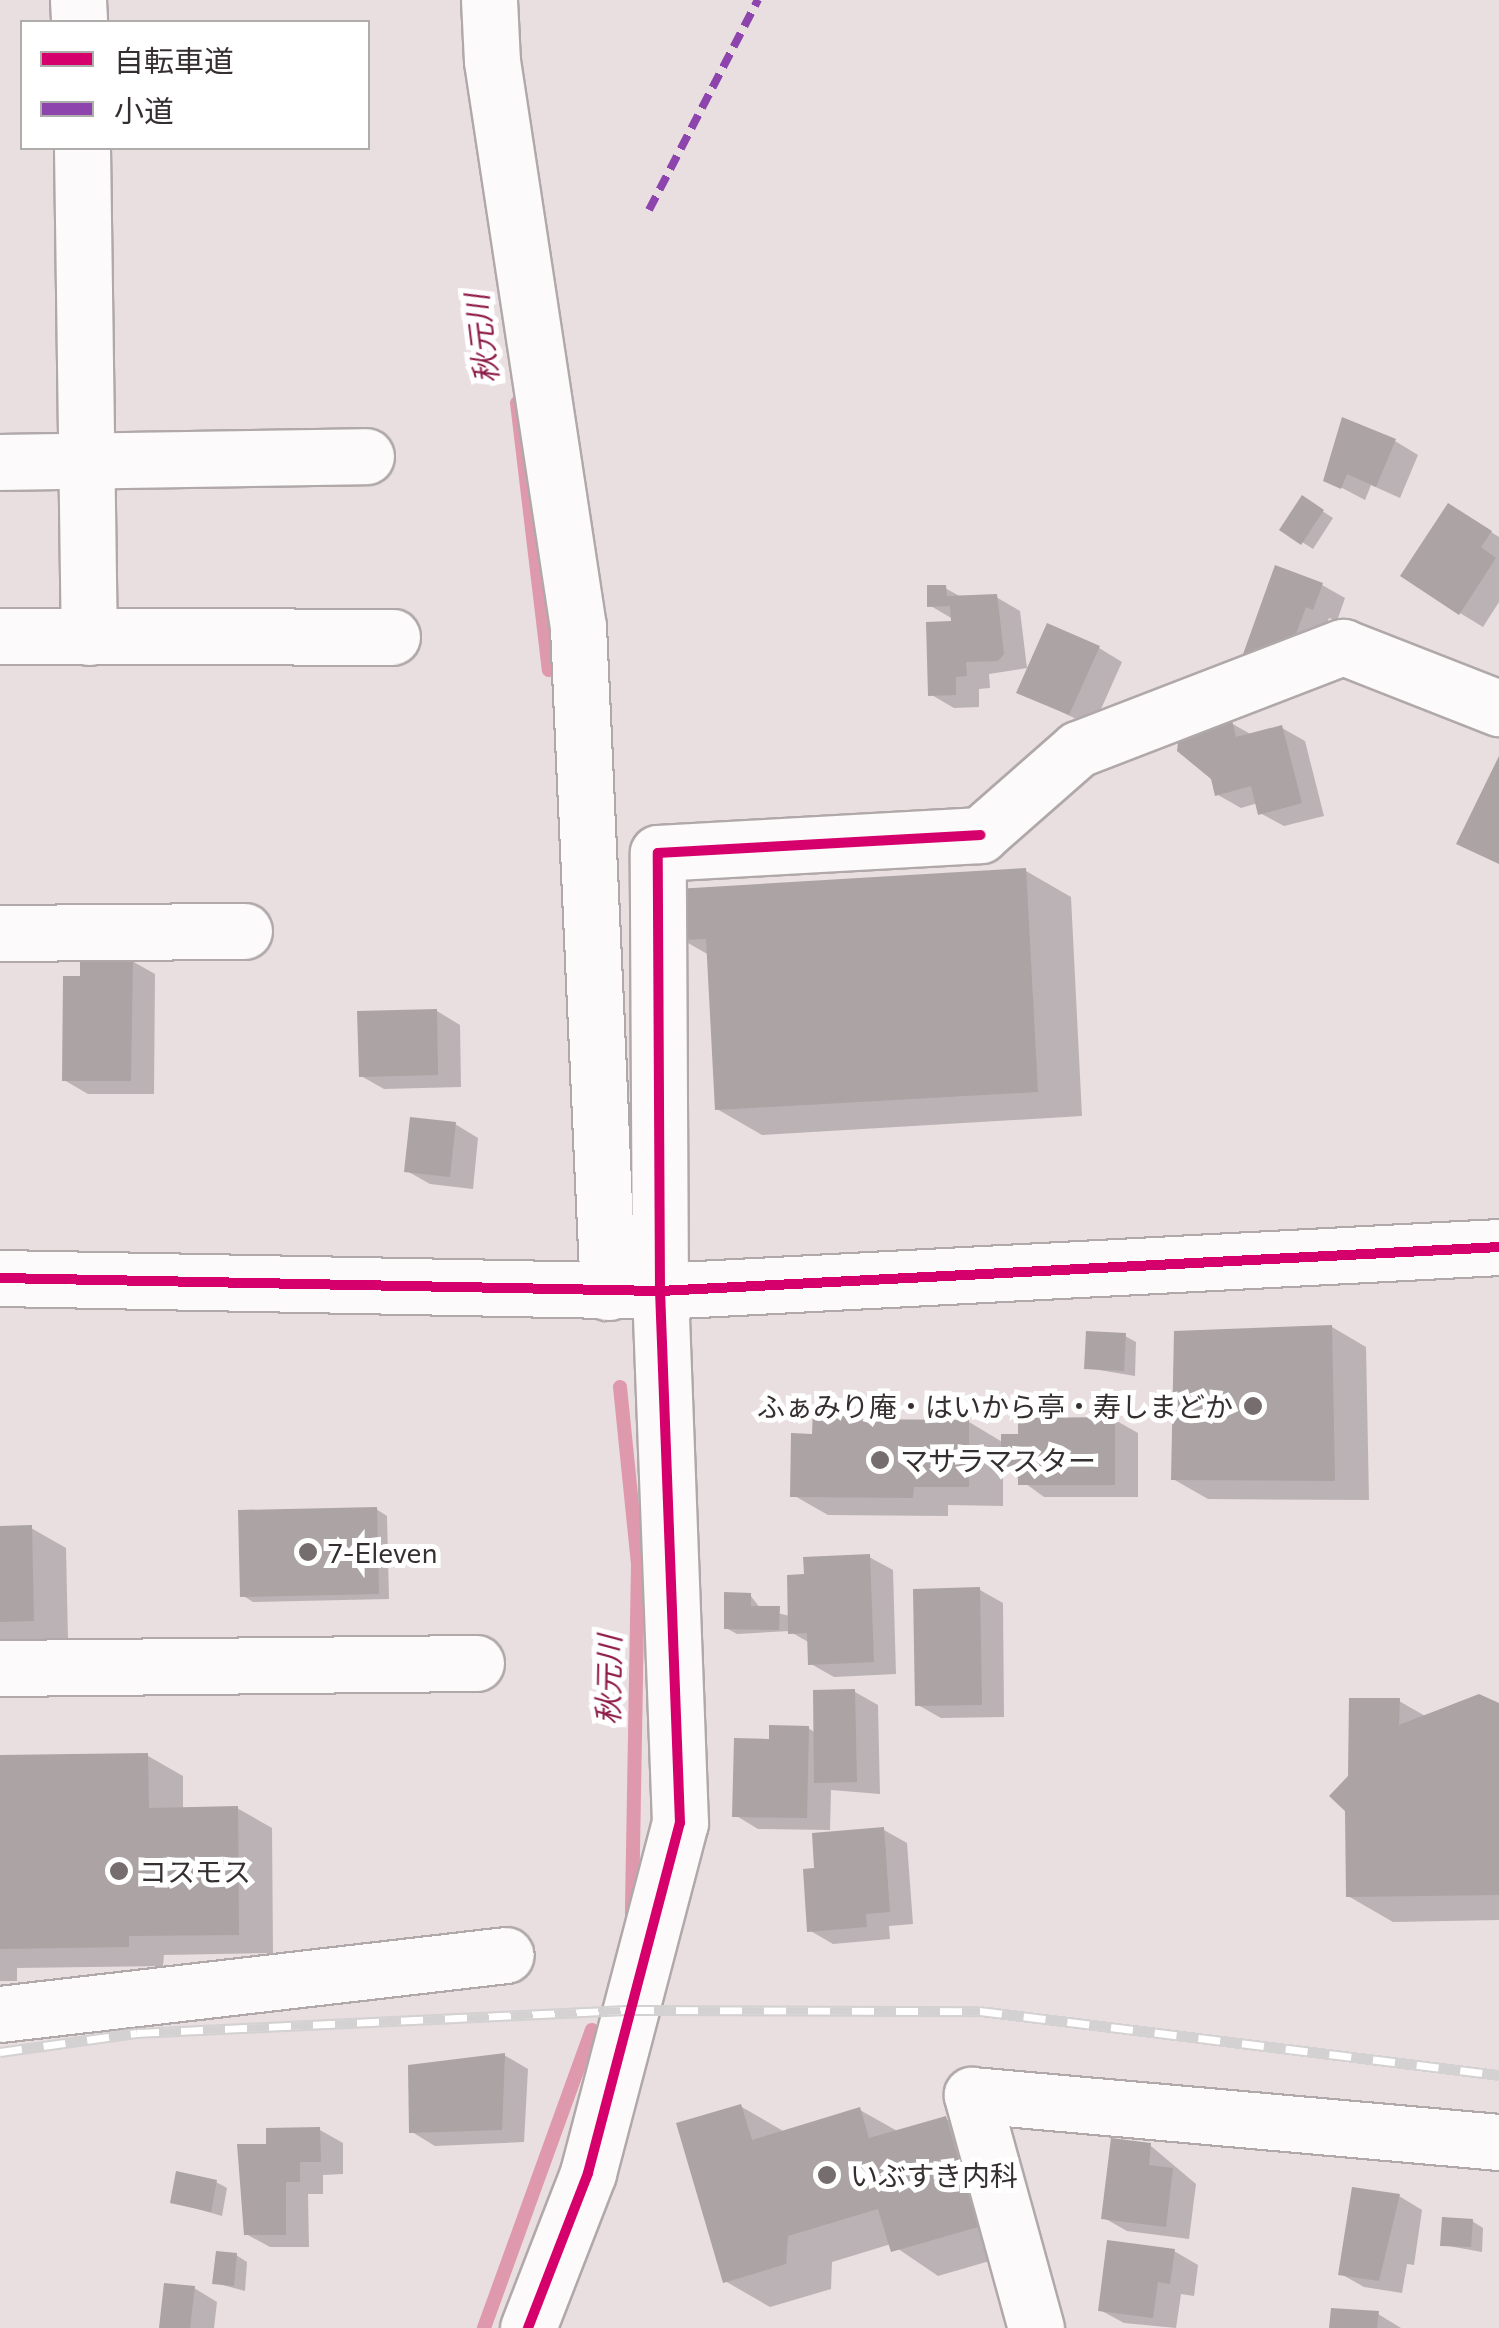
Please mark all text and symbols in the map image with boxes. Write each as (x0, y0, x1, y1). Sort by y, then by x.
legend (20, 20, 370, 150)
text: 自転車道 (114, 41, 234, 78)
text: 小道 (114, 91, 174, 128)
water label: 秋元川 (458, 292, 504, 386)
place label: ふぁみり庵・はいから亭・寿しまどか (757, 1389, 1233, 1423)
marker: ふぁみり庵・はいから亭・寿しまどか (1242, 1395, 1264, 1417)
place label: マサラマスター (900, 1443, 1096, 1477)
marker: マサラマスター (869, 1449, 891, 1471)
place label: 7-Eleven (328, 1535, 437, 1569)
marker: 7-Eleven (297, 1541, 319, 1563)
water label: 秋元川 (589, 1635, 627, 1725)
place label: コスモス (139, 1854, 251, 1888)
marker: コスモス (108, 1860, 130, 1882)
place label: いぶすき内科 (850, 2158, 1018, 2192)
marker: いぶすき内科 (814, 2162, 840, 2188)

